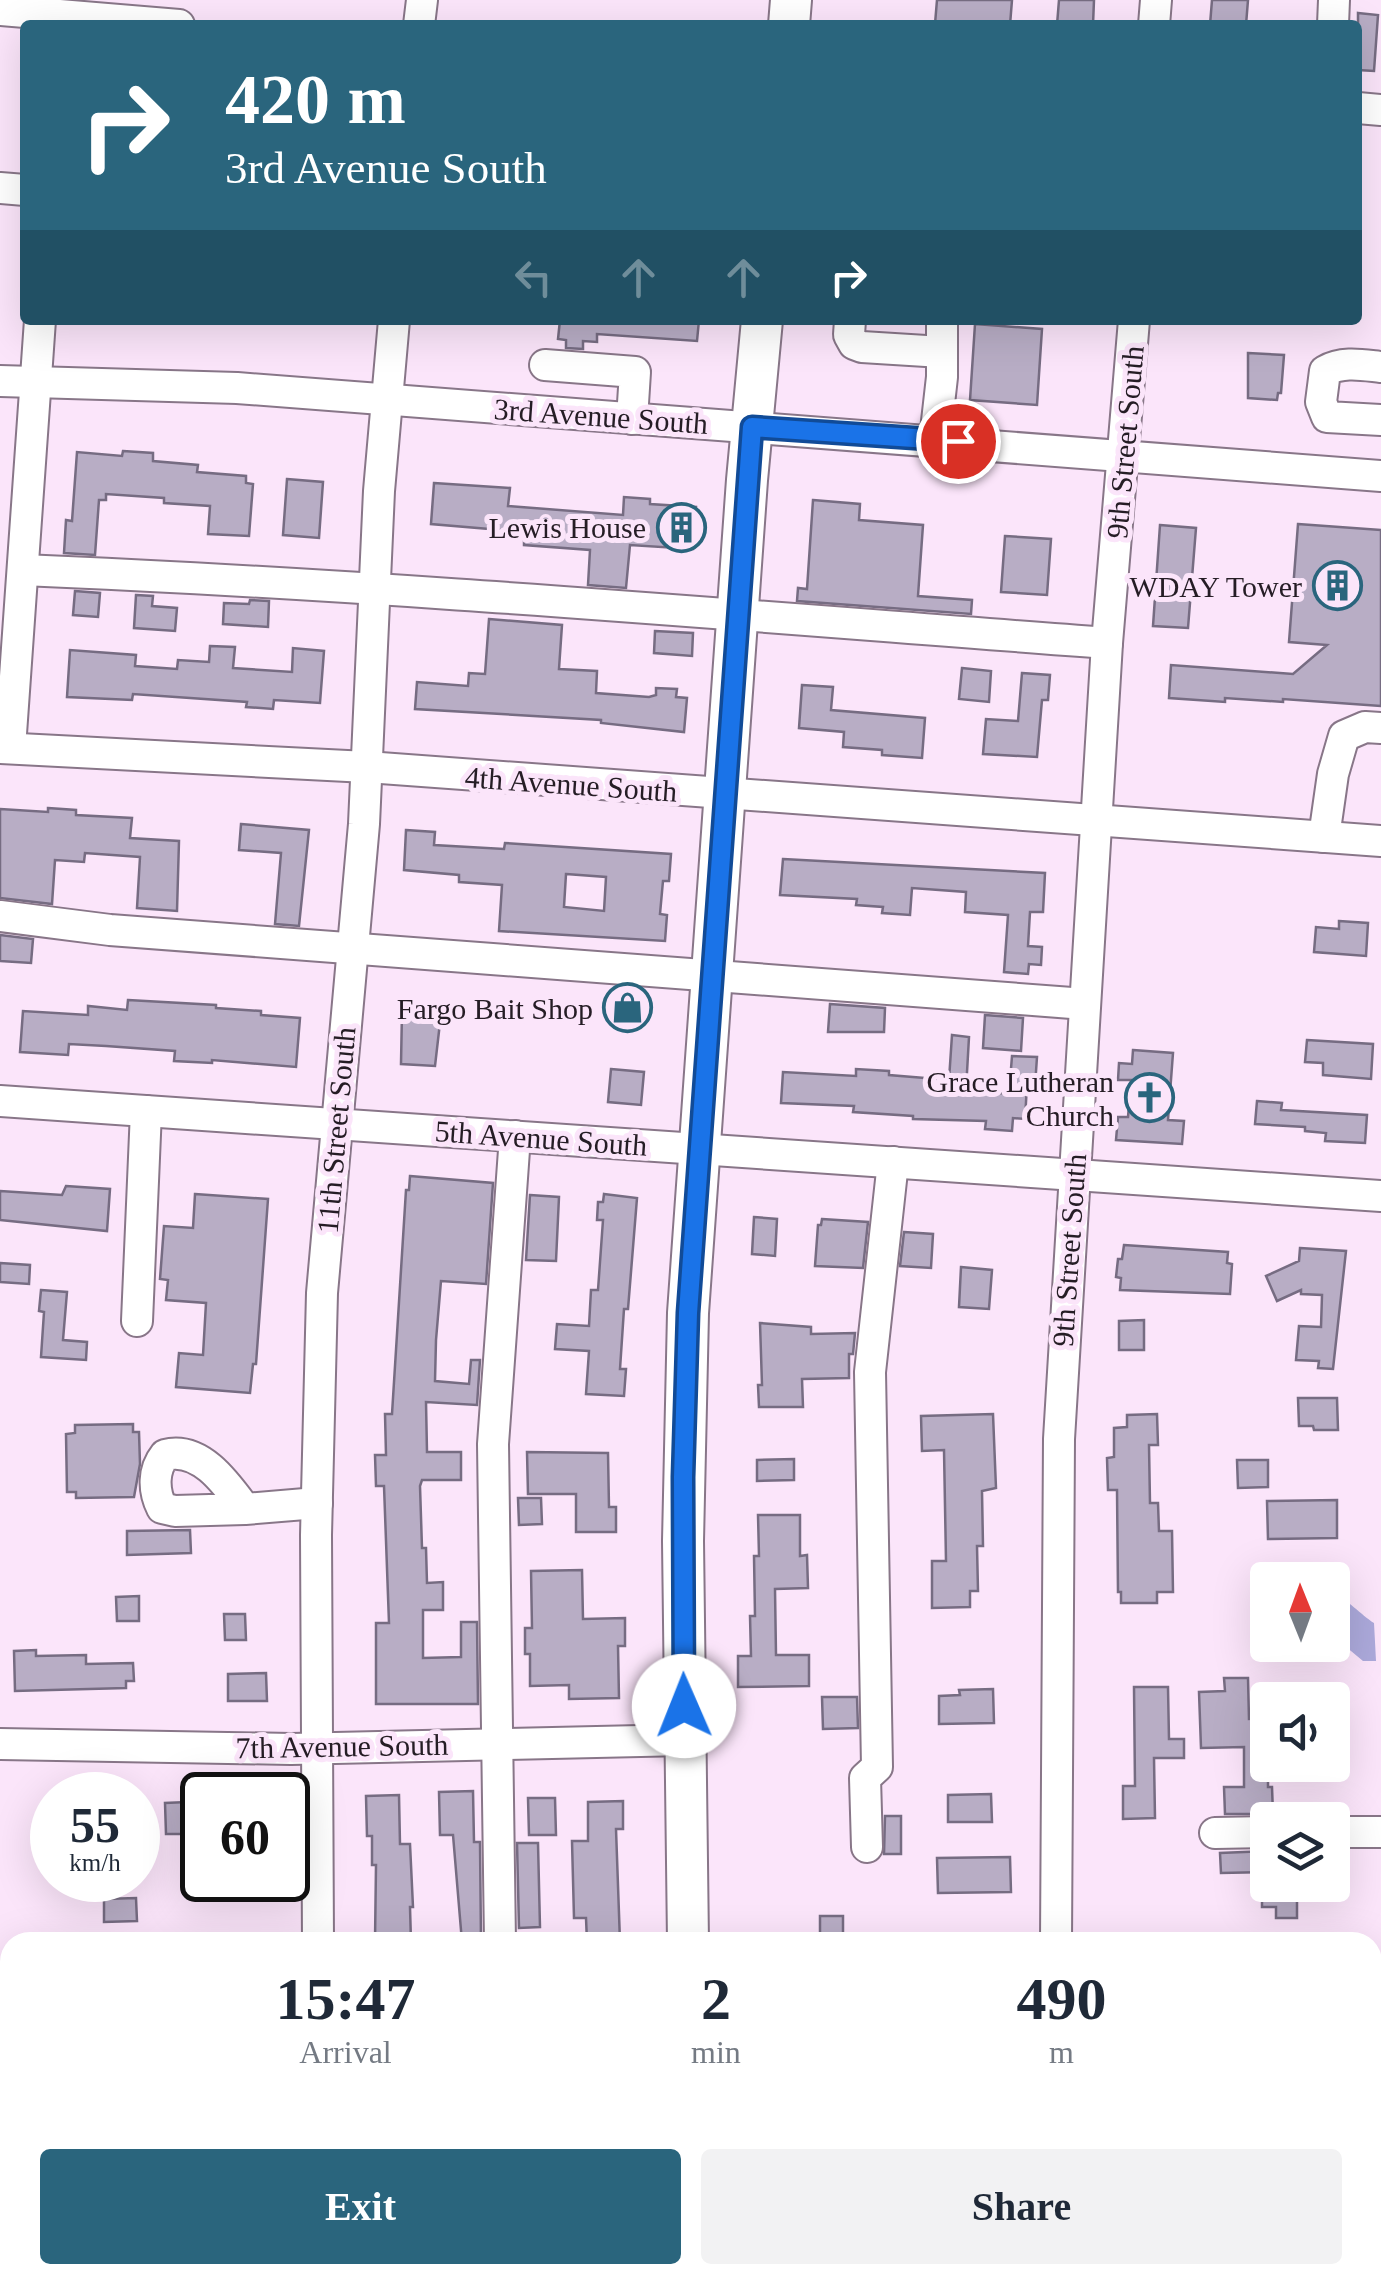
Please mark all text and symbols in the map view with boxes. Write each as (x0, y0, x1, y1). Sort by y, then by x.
icon: right (60, 60, 190, 190)
text: 420 m (225, 61, 406, 138)
text: 3rd Avenue South (225, 143, 547, 193)
icon: left (506, 250, 561, 305)
icon: ahead (611, 250, 666, 305)
icon: ahead (716, 250, 771, 305)
icon: right (821, 250, 876, 305)
street label: 9th Street South (1100, 344, 1150, 540)
street label: 3rd Avenue South (493, 392, 709, 440)
pin (916, 399, 1001, 484)
icon: arrive (931, 414, 986, 469)
building icon: Lewis House (655, 501, 707, 553)
place label: Lewis House (489, 511, 646, 544)
building icon: WDAY Tower (1311, 560, 1363, 612)
place label: WDAY Tower (1129, 570, 1302, 603)
street label: 4th Avenue South (464, 760, 678, 808)
shop icon: Fargo Bait Shop (602, 982, 654, 1034)
place label: Fargo Bait Shop (397, 992, 593, 1025)
street label: 11th Street South (311, 1025, 361, 1235)
place label: Grace Lutheran Church (927, 1065, 1114, 1132)
church icon: Grace Lutheran Church (1123, 1072, 1175, 1124)
street label: 5th Avenue South (434, 1114, 648, 1162)
street label: 9th Street South (1046, 1152, 1092, 1348)
north arrow (1250, 1562, 1350, 1662)
map controls (1250, 1562, 1350, 1902)
position arrow (632, 1654, 736, 1758)
button: sound (1250, 1682, 1350, 1782)
street label: 7th Avenue South (235, 1728, 449, 1764)
speed limit sign: 60 (180, 1772, 310, 1902)
text: 55 (70, 1797, 120, 1853)
button: layers (1250, 1802, 1350, 1902)
text: km/h (69, 1849, 121, 1876)
text: 15:47 (276, 1966, 416, 2032)
text: 2 (701, 1966, 731, 2032)
text: 490 (1016, 1966, 1106, 2032)
text: Arrival (299, 2034, 392, 2070)
text: min (691, 2034, 741, 2070)
text: m (1049, 2034, 1074, 2070)
button: Exit (40, 2149, 681, 2264)
button: Share (701, 2149, 1342, 2264)

